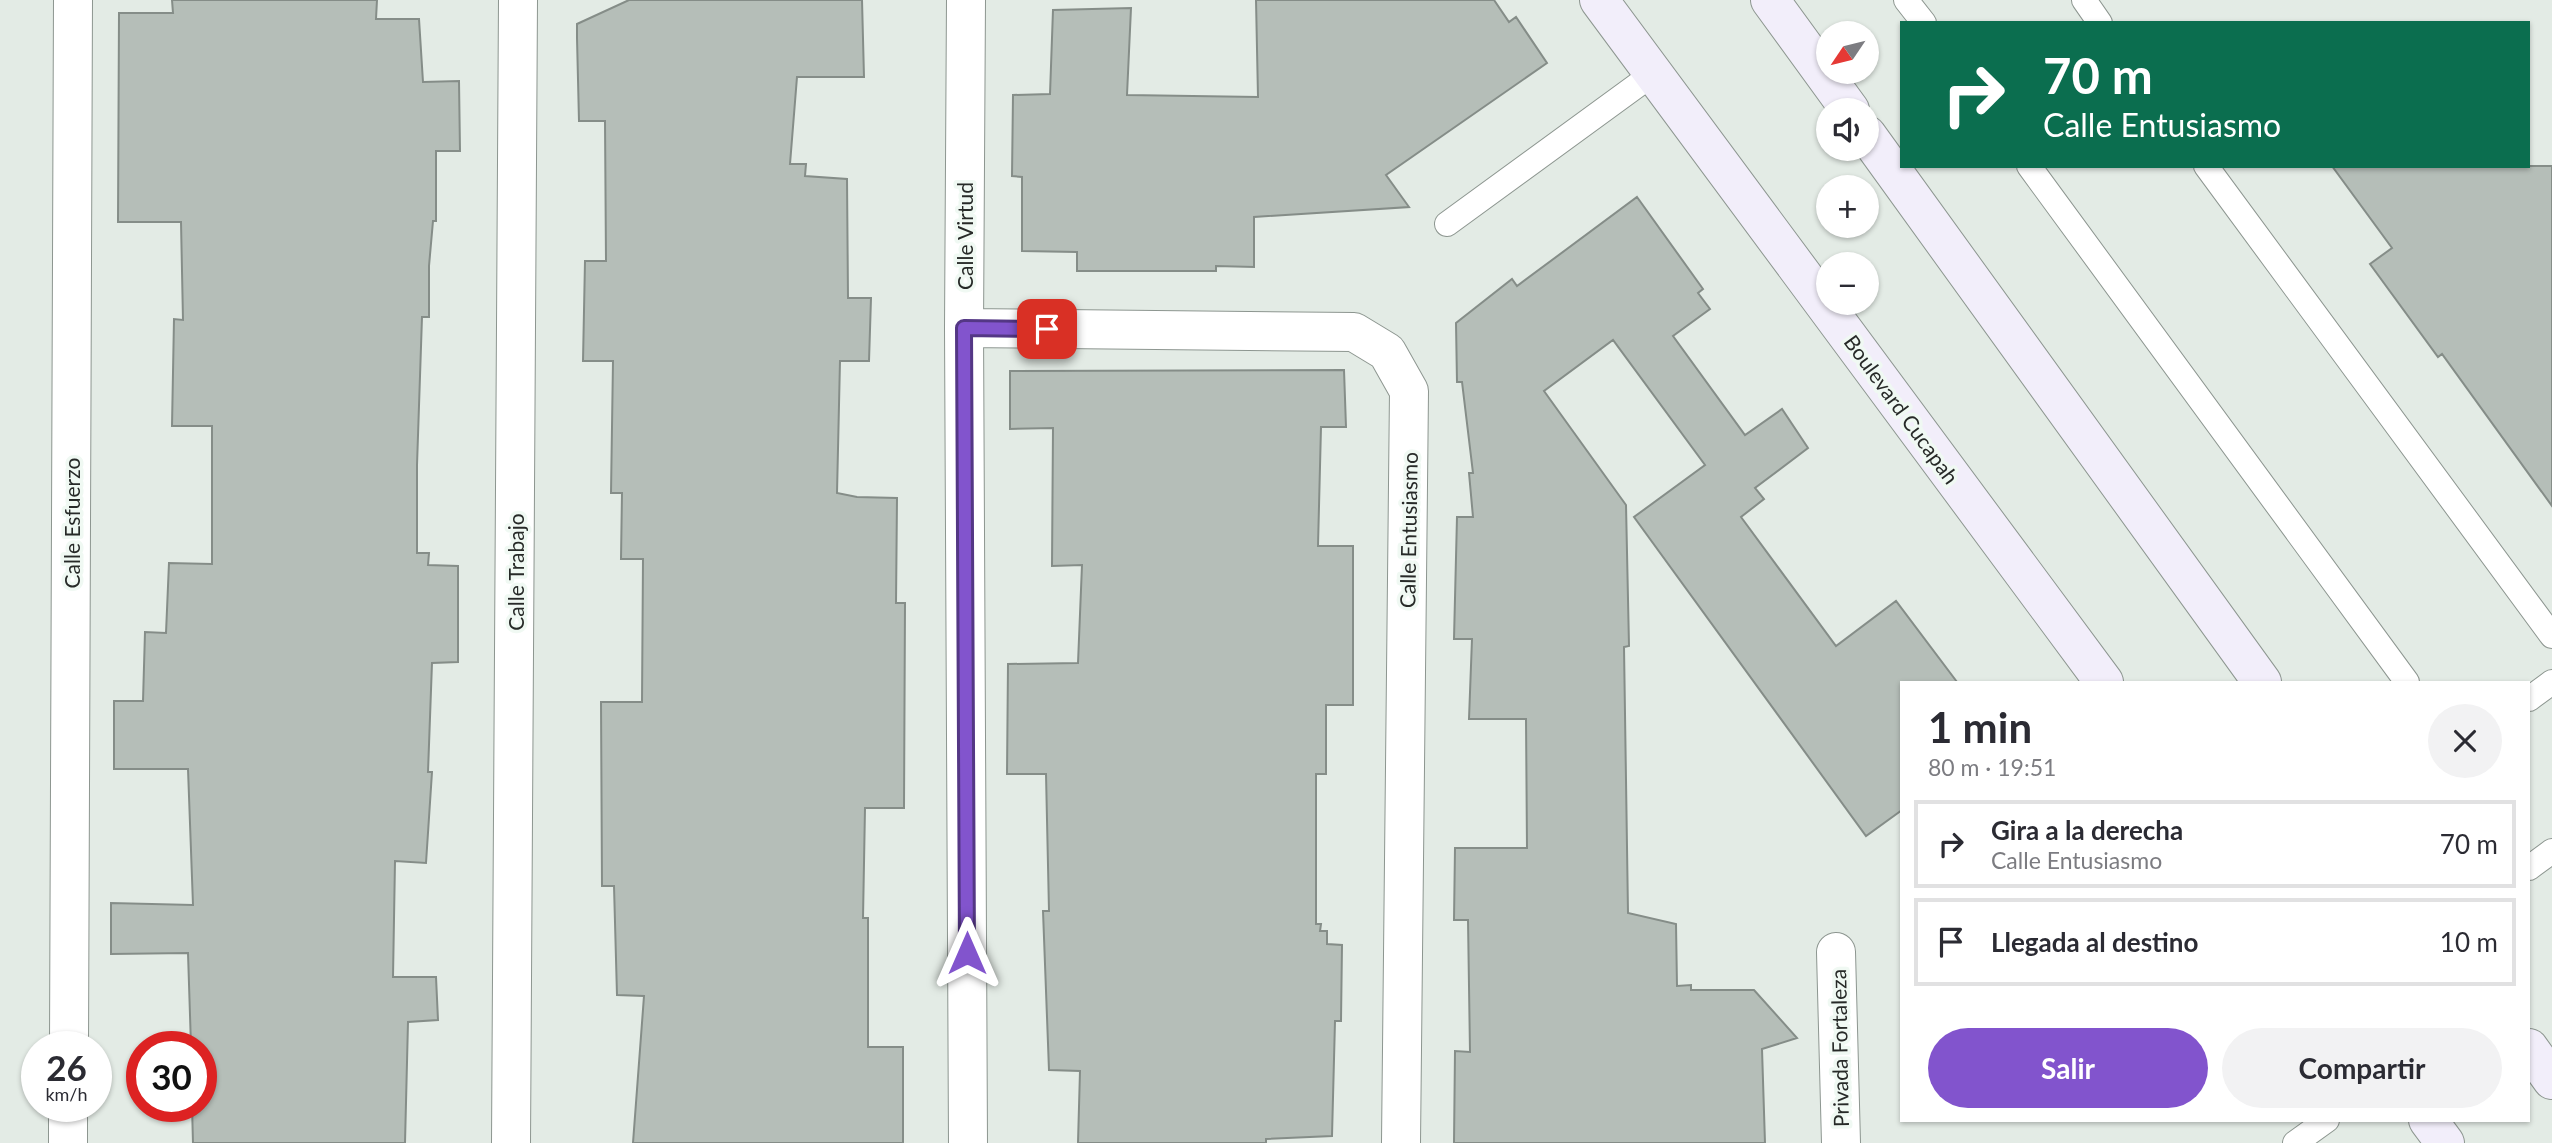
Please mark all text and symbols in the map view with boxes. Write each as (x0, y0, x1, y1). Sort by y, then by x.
north arrow (1816, 21, 1880, 84)
map controls (1816, 21, 1879, 315)
text: 70 m (2043, 46, 2153, 104)
icon: right (1928, 49, 2019, 140)
button: sound (1816, 98, 1879, 161)
text: Calle Entusiasmo (2043, 105, 2281, 144)
button: + (1816, 175, 1879, 238)
street label: Calle Virtud (952, 182, 977, 290)
button: − (1816, 252, 1879, 315)
pin (1017, 299, 1077, 359)
icon: arrive (1028, 310, 1066, 348)
street label: Boulevard Cucapah (1840, 330, 1964, 488)
street label: Calle Entusiasmo (1394, 452, 1422, 608)
street label: Calle Esfuerzo (59, 457, 84, 588)
street label: Calle Trabajo (503, 513, 528, 631)
text: 1 min (1928, 702, 2032, 752)
button: close (2428, 704, 2502, 778)
text: 80 m · 19:51 (1928, 753, 2056, 781)
text: Gira a la derecha (1991, 814, 2183, 846)
icon: right (1932, 825, 1970, 863)
text: 70 m (2440, 828, 2498, 860)
text: Calle Entusiasmo (1991, 846, 2162, 874)
position arrow (930, 916, 1004, 990)
icon: arrive (1932, 923, 1970, 961)
text: Llegada al destino (1991, 926, 2198, 958)
text: 10 m (2440, 926, 2498, 958)
street label: Privada Fortaleza (1825, 969, 1853, 1127)
button: Salir (1928, 1028, 2208, 1108)
button: Compartir (2222, 1028, 2502, 1108)
speed limit sign: 30 (126, 1031, 217, 1122)
text: 26 (46, 1046, 87, 1088)
text: km/h (45, 1083, 88, 1105)

